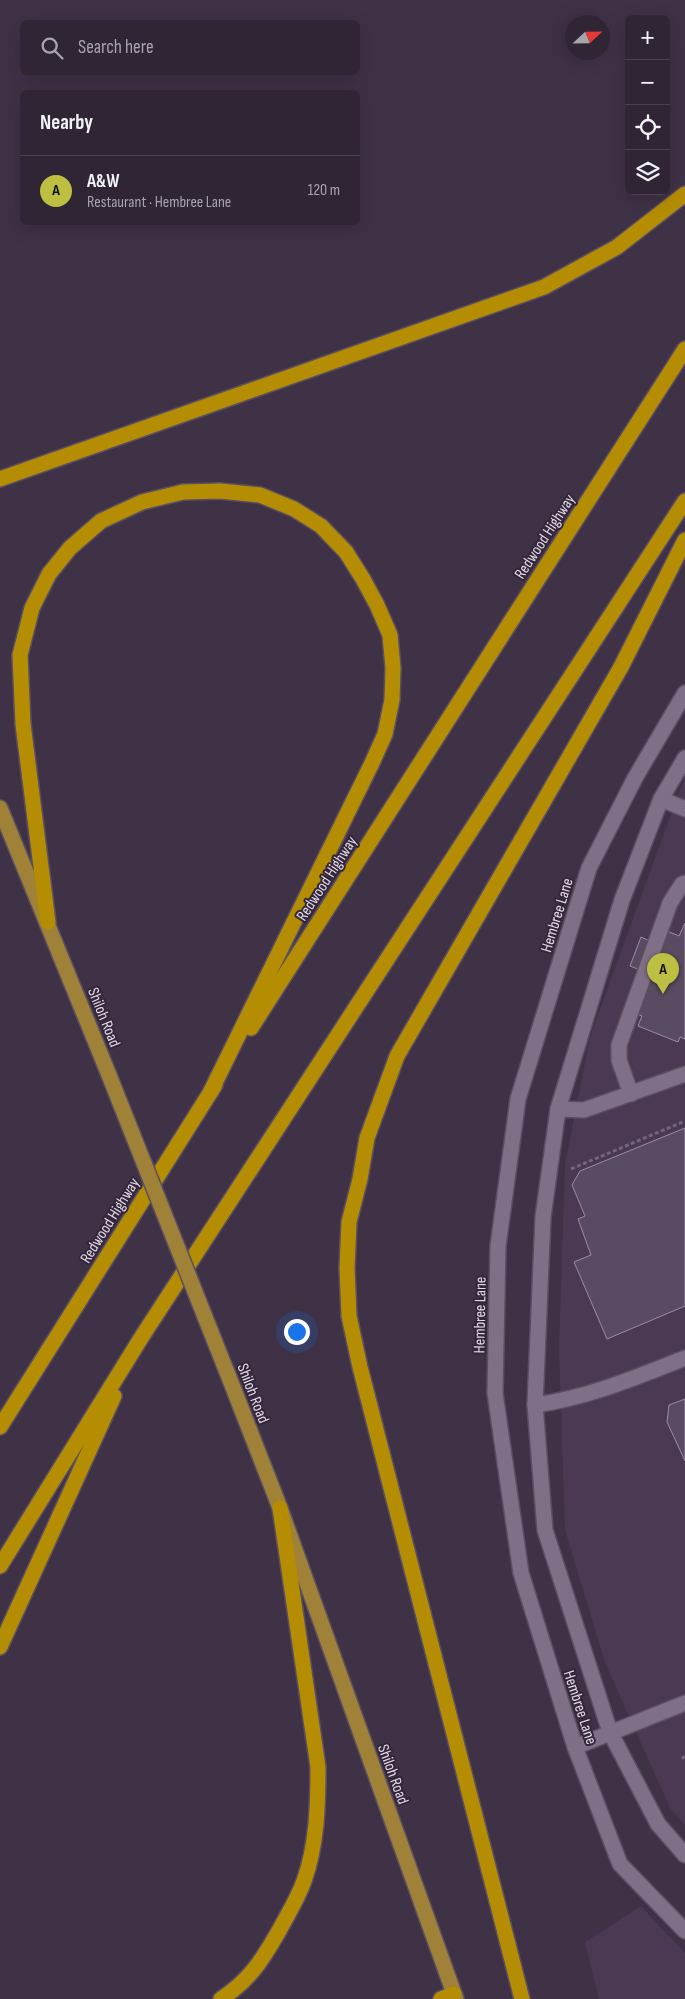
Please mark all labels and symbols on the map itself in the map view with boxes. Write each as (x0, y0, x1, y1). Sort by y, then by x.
north arrow (565, 15, 610, 60)
street label: Redwood Highway (511, 491, 580, 583)
street label: Redwood Highway (293, 833, 362, 925)
street label: Hembree Lane (537, 876, 578, 955)
pin: A (647, 953, 679, 994)
street label: Shiloh Road (83, 985, 124, 1050)
street label: Redwood Highway (77, 1175, 144, 1267)
street label: Hembree Lane (470, 1277, 491, 1353)
your location (284, 1319, 310, 1345)
street label: Shiloh Road (233, 1361, 273, 1426)
street label: Hembree Lane (559, 1668, 600, 1747)
street label: Shiloh Road (373, 1742, 412, 1807)

